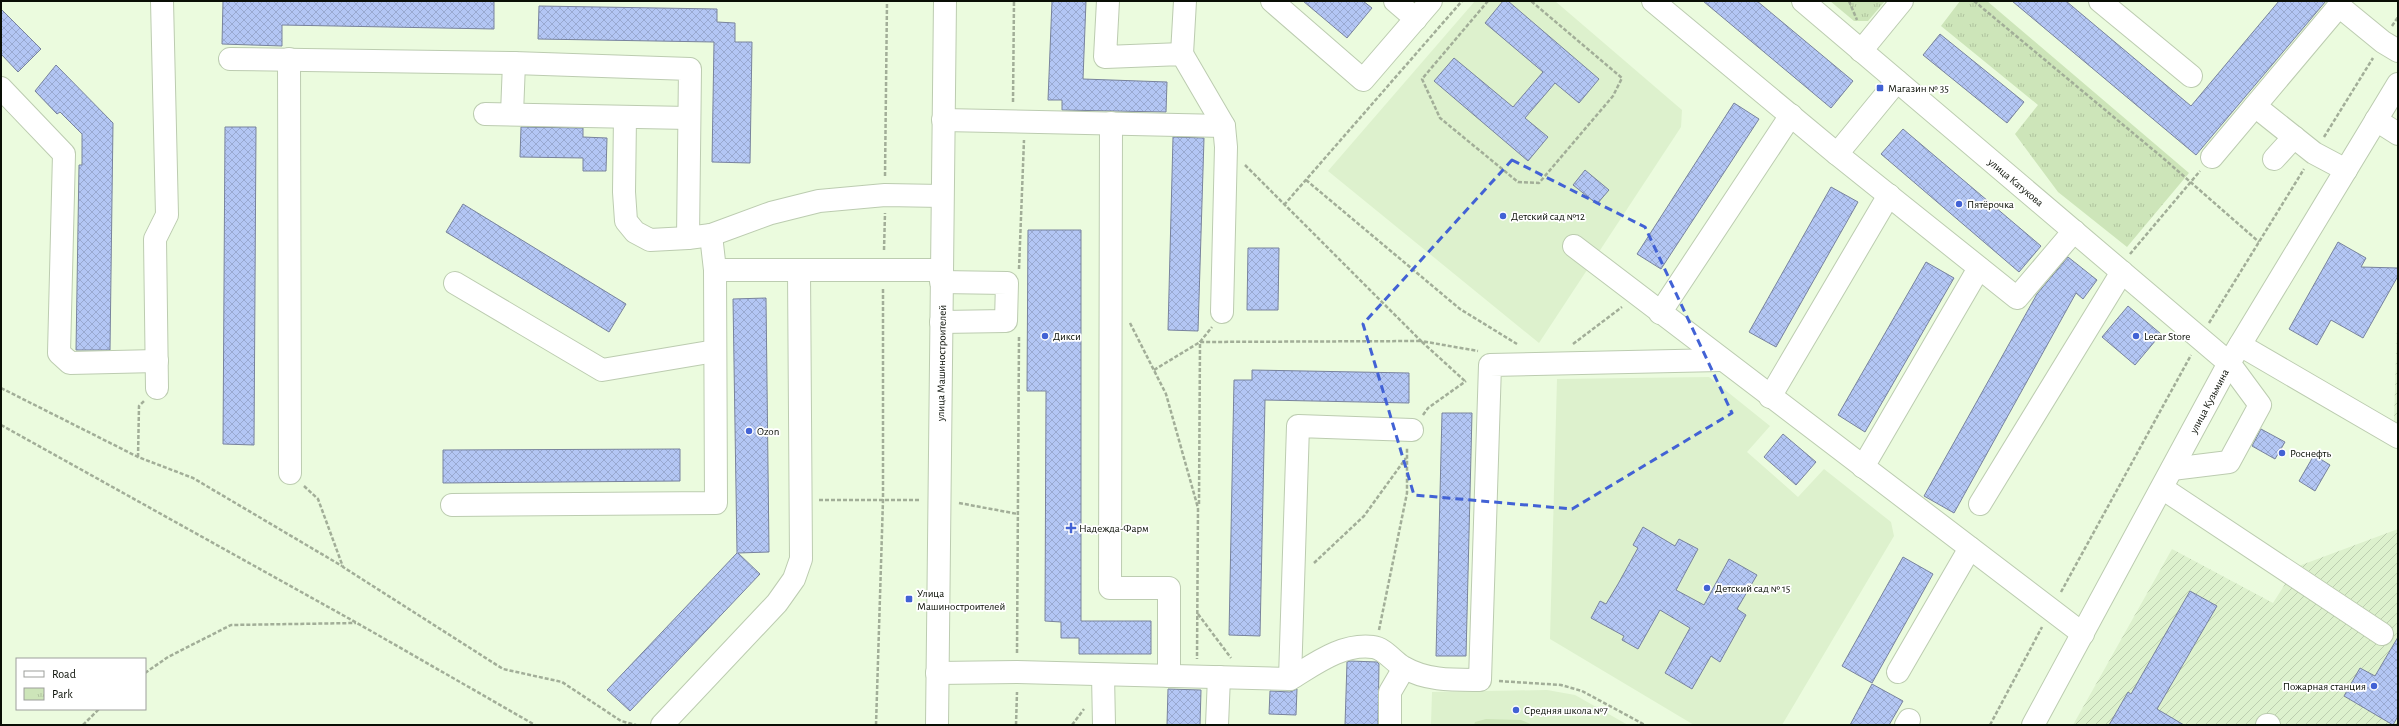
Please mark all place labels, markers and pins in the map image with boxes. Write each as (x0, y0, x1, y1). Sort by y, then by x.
marker: Магазин № 35 (1875, 83, 1885, 93)
place label: Магазин № 35 (1888, 83, 1949, 94)
marker: Пятёрочка (1954, 199, 1964, 209)
place label: Пятёрочка (1967, 199, 2014, 210)
marker: Детский сад №12 (1498, 211, 1508, 221)
place label: Детский сад №12 (1511, 211, 1585, 222)
marker: Дикси (1040, 331, 1050, 341)
place label: Дикси (1053, 331, 1081, 342)
marker: Lecar Store (2131, 331, 2141, 341)
place label: Lecar Store (2144, 331, 2190, 342)
marker: Ozon (744, 426, 754, 436)
place label: Ozon (757, 426, 779, 437)
marker: Роснефть (2277, 448, 2287, 458)
place label: Роснефть (2290, 448, 2332, 459)
marker: Надежда-Фарм (1066, 523, 1076, 533)
place label: Надежда-Фарм (1079, 523, 1149, 534)
marker: Детский сад № 15 (1702, 583, 1712, 593)
place label: Детский сад № 15 (1715, 583, 1791, 594)
place label: Улица Машиностроителей (917, 588, 1005, 612)
marker: Улица Машиностроителей (904, 594, 914, 604)
place label: Пожарная станция (2283, 681, 2366, 692)
marker: Пожарная станция (2369, 681, 2379, 691)
marker: Средняя школа №7 (1511, 705, 1521, 715)
place label: Средняя школа №7 (1524, 705, 1608, 716)

